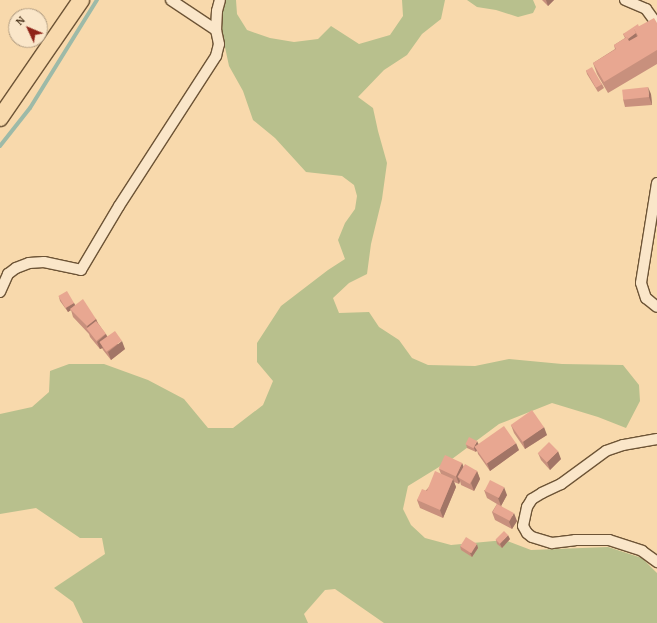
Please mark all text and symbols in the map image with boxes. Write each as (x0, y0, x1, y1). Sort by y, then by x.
north arrow (8, 8, 48, 48)
text: N (12, 12, 28, 29)

